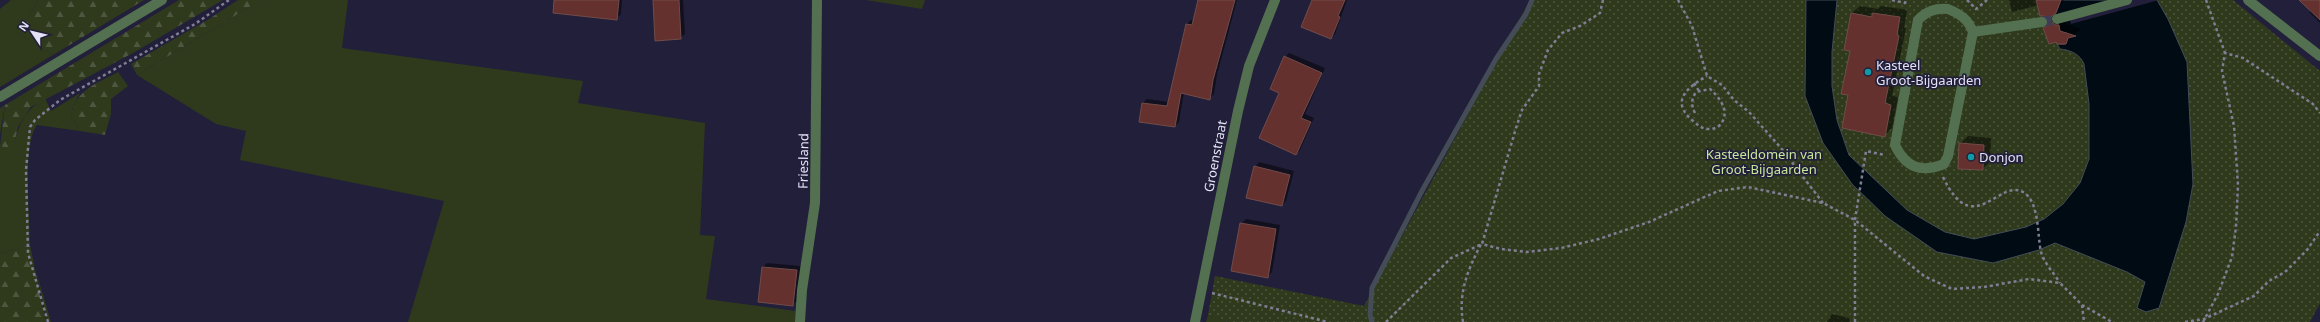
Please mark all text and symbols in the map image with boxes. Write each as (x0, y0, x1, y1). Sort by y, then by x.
north arrow (12, 12, 52, 52)
text: N (15, 18, 32, 34)
place label: Kasteel Groot-Bijgaarden (1876, 56, 1981, 89)
marker: Kasteel Groot-Bijgaarden (1863, 67, 1873, 77)
street label: Groenstraat (1199, 118, 1231, 194)
street label: Friesland (794, 133, 812, 189)
park label: Kasteeldomein van Groot-Bijgaarden (1706, 145, 1822, 178)
place label: Donjon (1979, 148, 2024, 166)
marker: Donjon (1966, 152, 1976, 162)

